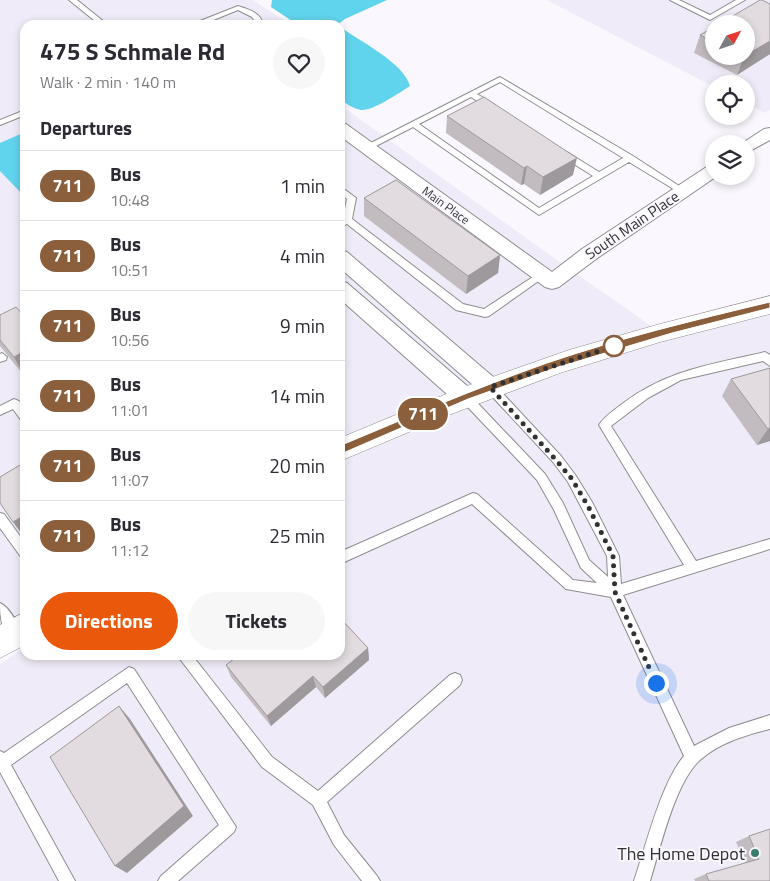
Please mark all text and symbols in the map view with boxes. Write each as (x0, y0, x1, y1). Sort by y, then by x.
north arrow (705, 15, 755, 65)
map controls (705, 15, 755, 185)
text: 475 S Schmale Rd (40, 33, 225, 69)
button: heart (273, 37, 325, 89)
text: Walk · 2 min · 140 m (40, 70, 176, 94)
button: locate (705, 75, 755, 125)
text: Departures (40, 113, 132, 142)
button: layers (705, 135, 755, 185)
text: Bus (110, 159, 141, 188)
text: 1 min (280, 171, 325, 200)
text: 711 (52, 172, 83, 199)
street label: Main Place (418, 181, 474, 229)
street label: South Main Place (580, 185, 684, 265)
text: 10:48 (110, 188, 149, 212)
text: Bus (110, 229, 141, 258)
text: 4 min (280, 241, 325, 270)
text: 711 (52, 242, 83, 269)
text: 10:51 (110, 258, 149, 282)
text: Bus (110, 299, 141, 328)
text: 9 min (280, 311, 325, 340)
text: 711 (52, 312, 83, 339)
text: 10:56 (110, 328, 149, 352)
unlabelled marker (603, 335, 625, 357)
text: Bus (110, 369, 141, 398)
text: 14 min (269, 381, 325, 410)
text: 711 (52, 382, 83, 409)
text: 11:01 (110, 398, 149, 422)
line badge: 711 (394, 398, 452, 430)
text: 711 (408, 400, 438, 427)
text: Bus (110, 439, 141, 468)
text: 20 min (269, 451, 325, 480)
text: 711 (52, 452, 83, 479)
text: 11:07 (110, 468, 149, 492)
text: Bus (110, 509, 141, 538)
text: 25 min (269, 521, 325, 550)
text: 711 (52, 522, 83, 549)
text: 11:12 (110, 538, 149, 562)
button: Directions (40, 592, 178, 650)
button: Tickets (188, 592, 325, 650)
your location (644, 671, 669, 696)
place label: The Home Depot (617, 840, 746, 867)
marker: The Home Depot (749, 847, 761, 859)

